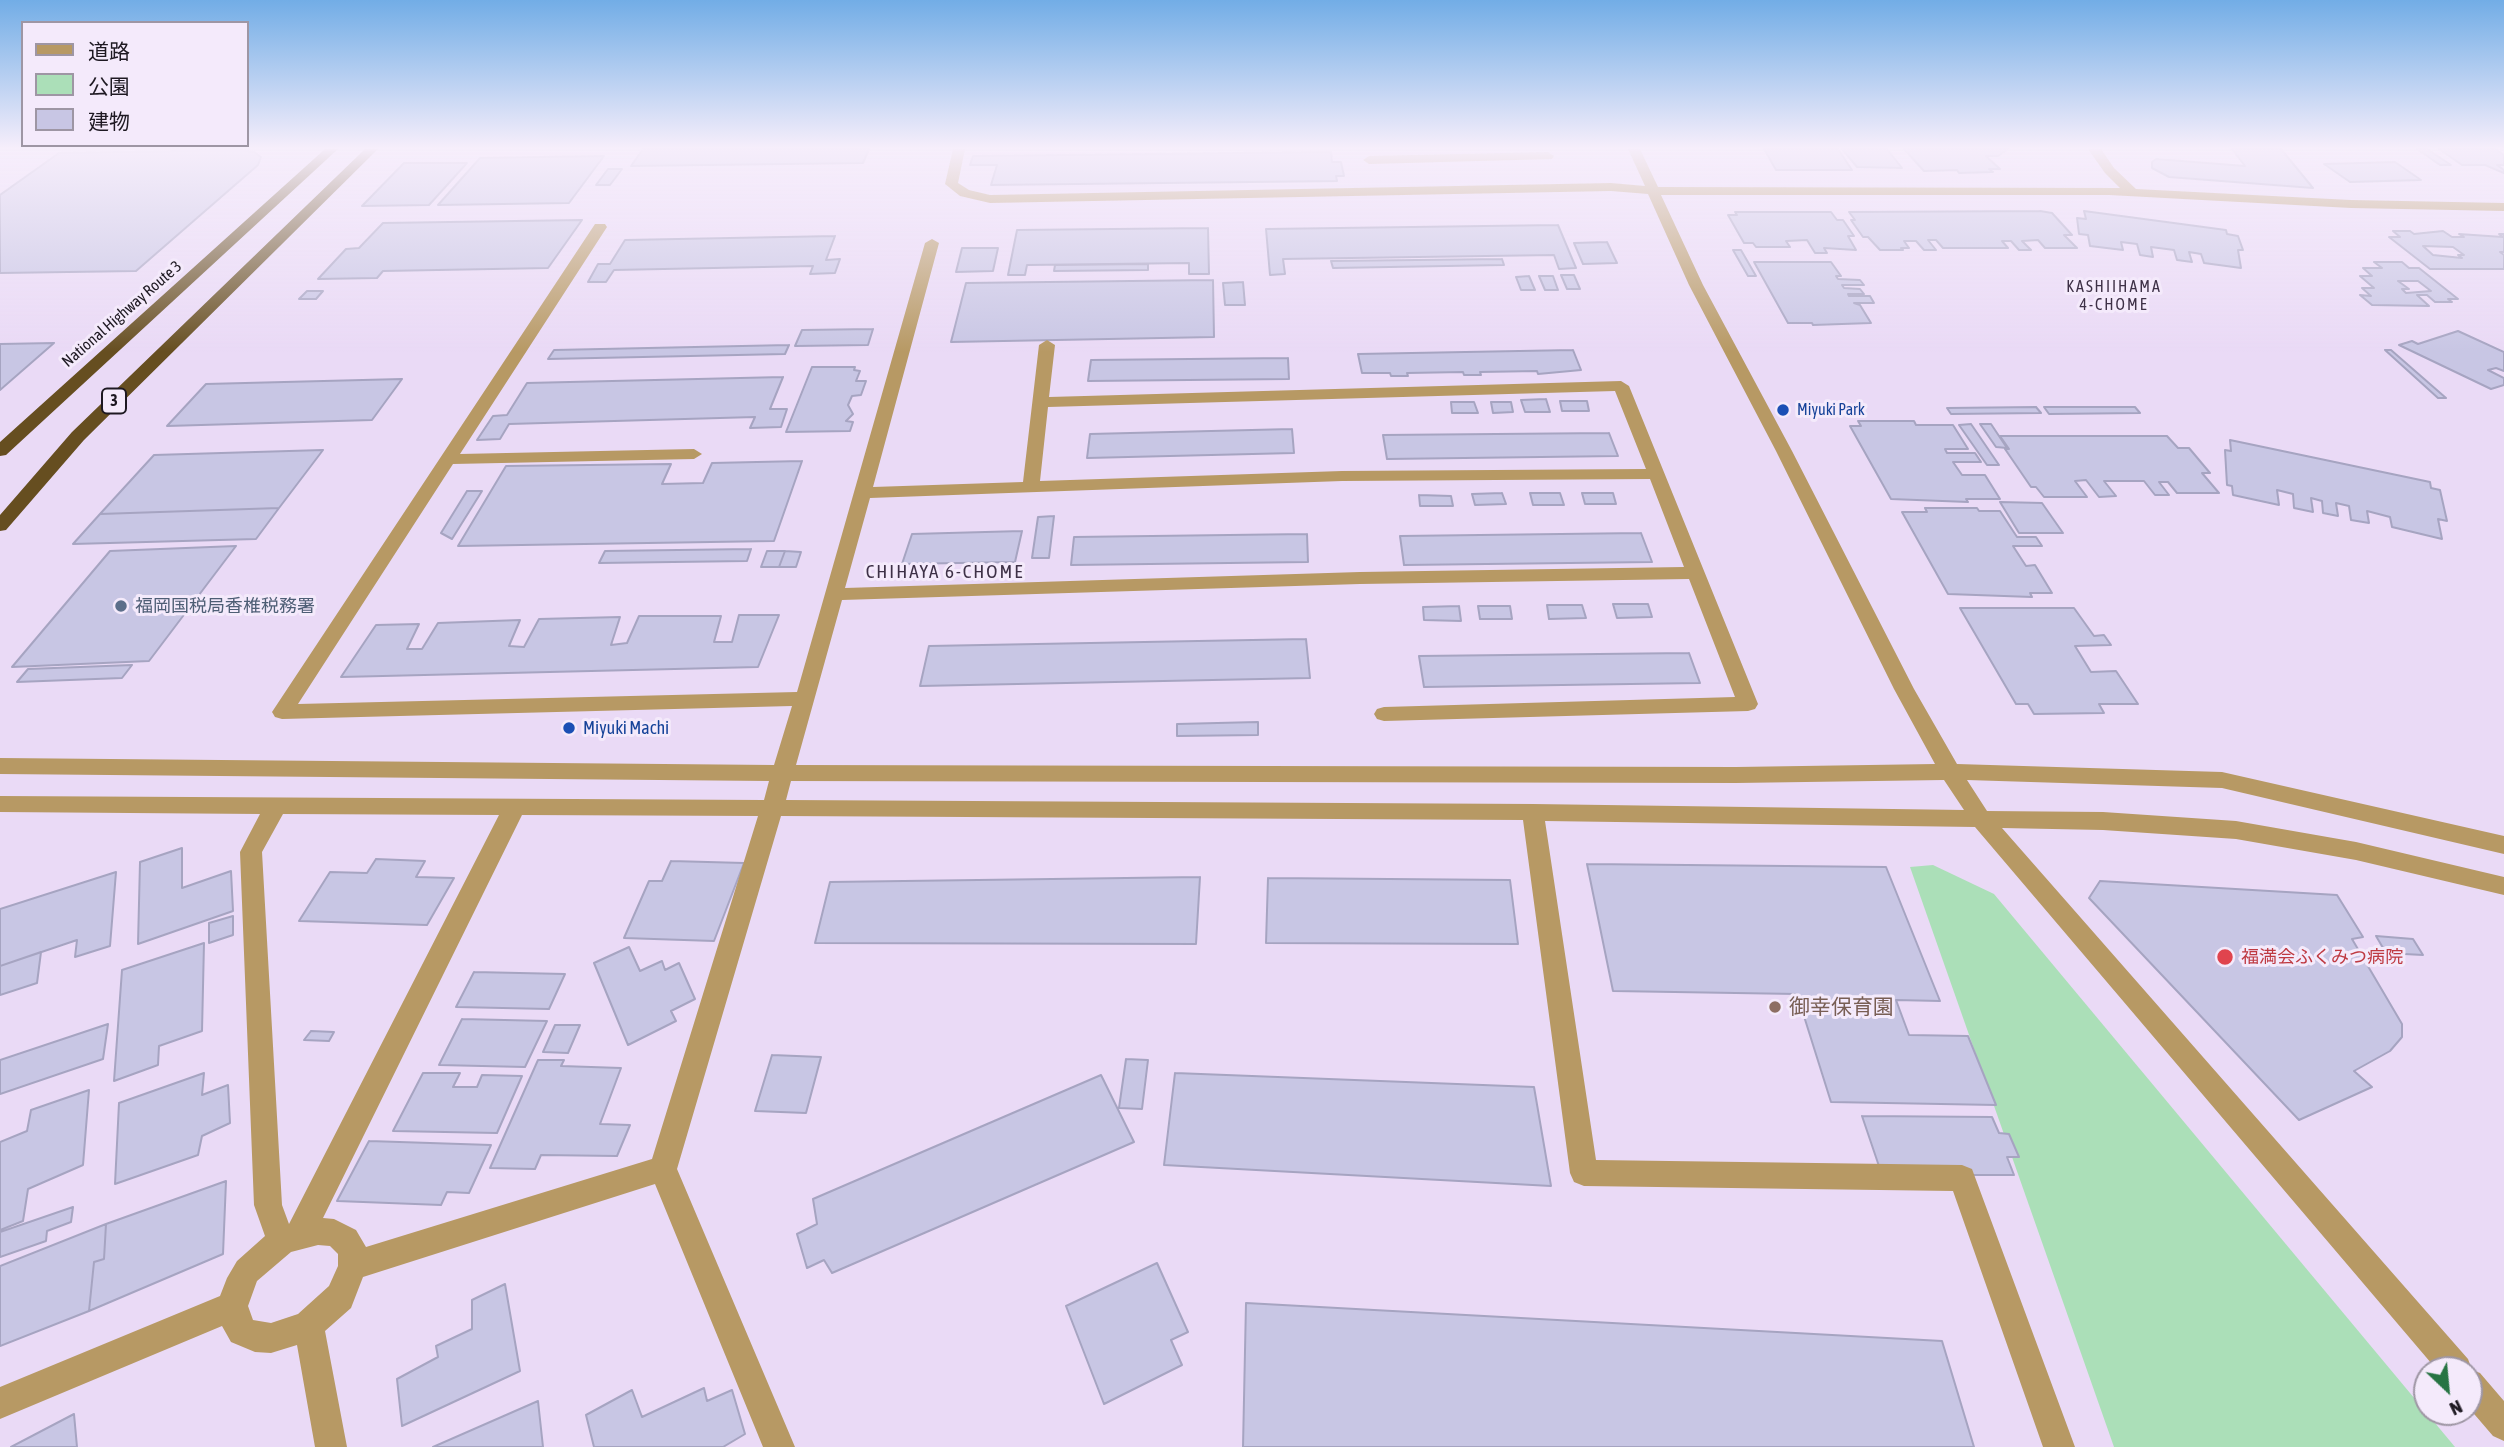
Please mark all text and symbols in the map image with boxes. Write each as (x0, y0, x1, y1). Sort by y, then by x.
legend (21, 21, 248, 147)
text: 道路 (88, 39, 130, 63)
text: 公園 (88, 74, 130, 98)
text: 建物 (88, 109, 130, 133)
street label: National Highway Route 3 (58, 257, 186, 371)
district label: KASHIIHAMA 4-CHOME (2067, 277, 2161, 315)
road number: 3 (102, 388, 126, 414)
place label: Miyuki Park (1797, 400, 1865, 420)
marker: Miyuki Park (1775, 402, 1791, 418)
district label: CHIHAYA 6-CHOME (868, 561, 1022, 583)
place label: 福岡国税局香椎税務署 (135, 595, 315, 617)
marker: 福岡国税局香椎税務署 (113, 598, 129, 614)
place label: Miyuki Machi (583, 717, 669, 739)
marker: Miyuki Machi (561, 720, 577, 736)
place label: 福満会ふくみつ病院 (2241, 946, 2403, 968)
marker: 福満会ふくみつ病院 (2215, 947, 2235, 967)
place label: 御幸保育園 (1789, 994, 1894, 1020)
marker: 御幸保育園 (1767, 999, 1783, 1015)
north arrow (2413, 1356, 2483, 1426)
text: N (2446, 1396, 2466, 1420)

